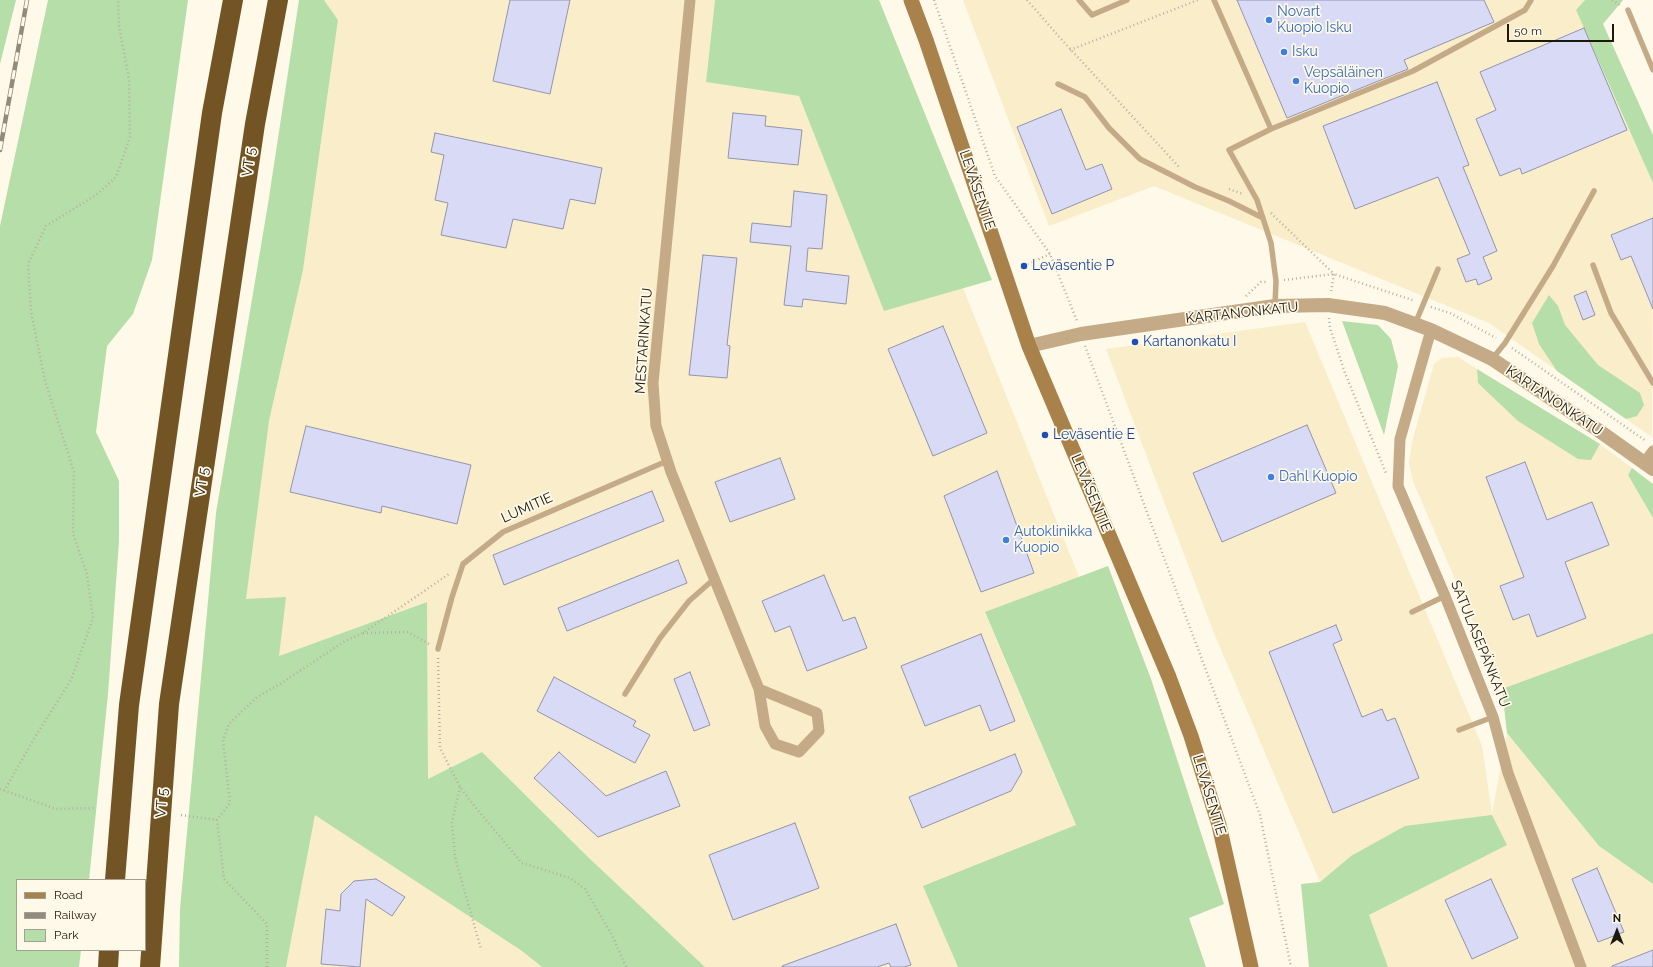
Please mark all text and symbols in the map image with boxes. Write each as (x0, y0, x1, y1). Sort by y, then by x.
place label: Novart Kuopio Isku (1277, 4, 1352, 36)
marker: Novart Kuopio Isku (1264, 15, 1274, 25)
scale bar (1509, 16, 1616, 42)
text: 50 m (1514, 24, 1542, 38)
place label: Isku (1292, 44, 1318, 60)
marker: Isku (1279, 47, 1289, 57)
place label: Vepsäläinen Kuopio (1304, 65, 1383, 98)
marker: Vepsäläinen Kuopio (1291, 76, 1301, 86)
street label: VT 5 (239, 146, 259, 178)
street label: LEVÄSENTIE (956, 148, 998, 232)
place label: Leväsentie P (1032, 258, 1114, 274)
marker: Leväsentie P (1019, 261, 1029, 271)
street label: MESTARINKATU (632, 287, 656, 395)
street label: KARTANONKATU (1185, 299, 1299, 327)
place label: Kartanonkatu I (1143, 334, 1237, 350)
marker: Kartanonkatu I (1130, 337, 1140, 347)
street label: KARTANONKATU (1502, 362, 1606, 440)
place label: Leväsentie E (1053, 427, 1135, 443)
marker: Leväsentie E (1040, 430, 1050, 440)
street label: LEVÄSENTIE (1067, 451, 1115, 535)
street label: VT 5 (192, 466, 212, 498)
place label: Dahl Kuopio (1279, 469, 1358, 485)
marker: Dahl Kuopio (1266, 472, 1276, 482)
street label: LUMITIE (499, 489, 555, 527)
place label: Autoklinikka Kuopio (1014, 524, 1092, 556)
marker: Autoklinikka Kuopio (1001, 535, 1011, 545)
street label: SATULASEPÄNKATU (1447, 578, 1513, 710)
street label: LEVÄSENTIE (1189, 753, 1229, 837)
street label: VT 5 (153, 788, 171, 818)
legend (16, 879, 146, 951)
text: Road (54, 888, 83, 902)
text: Railway (54, 908, 96, 922)
north arrow (1597, 911, 1637, 951)
text: N (1613, 912, 1621, 925)
text: Park (54, 928, 79, 942)

